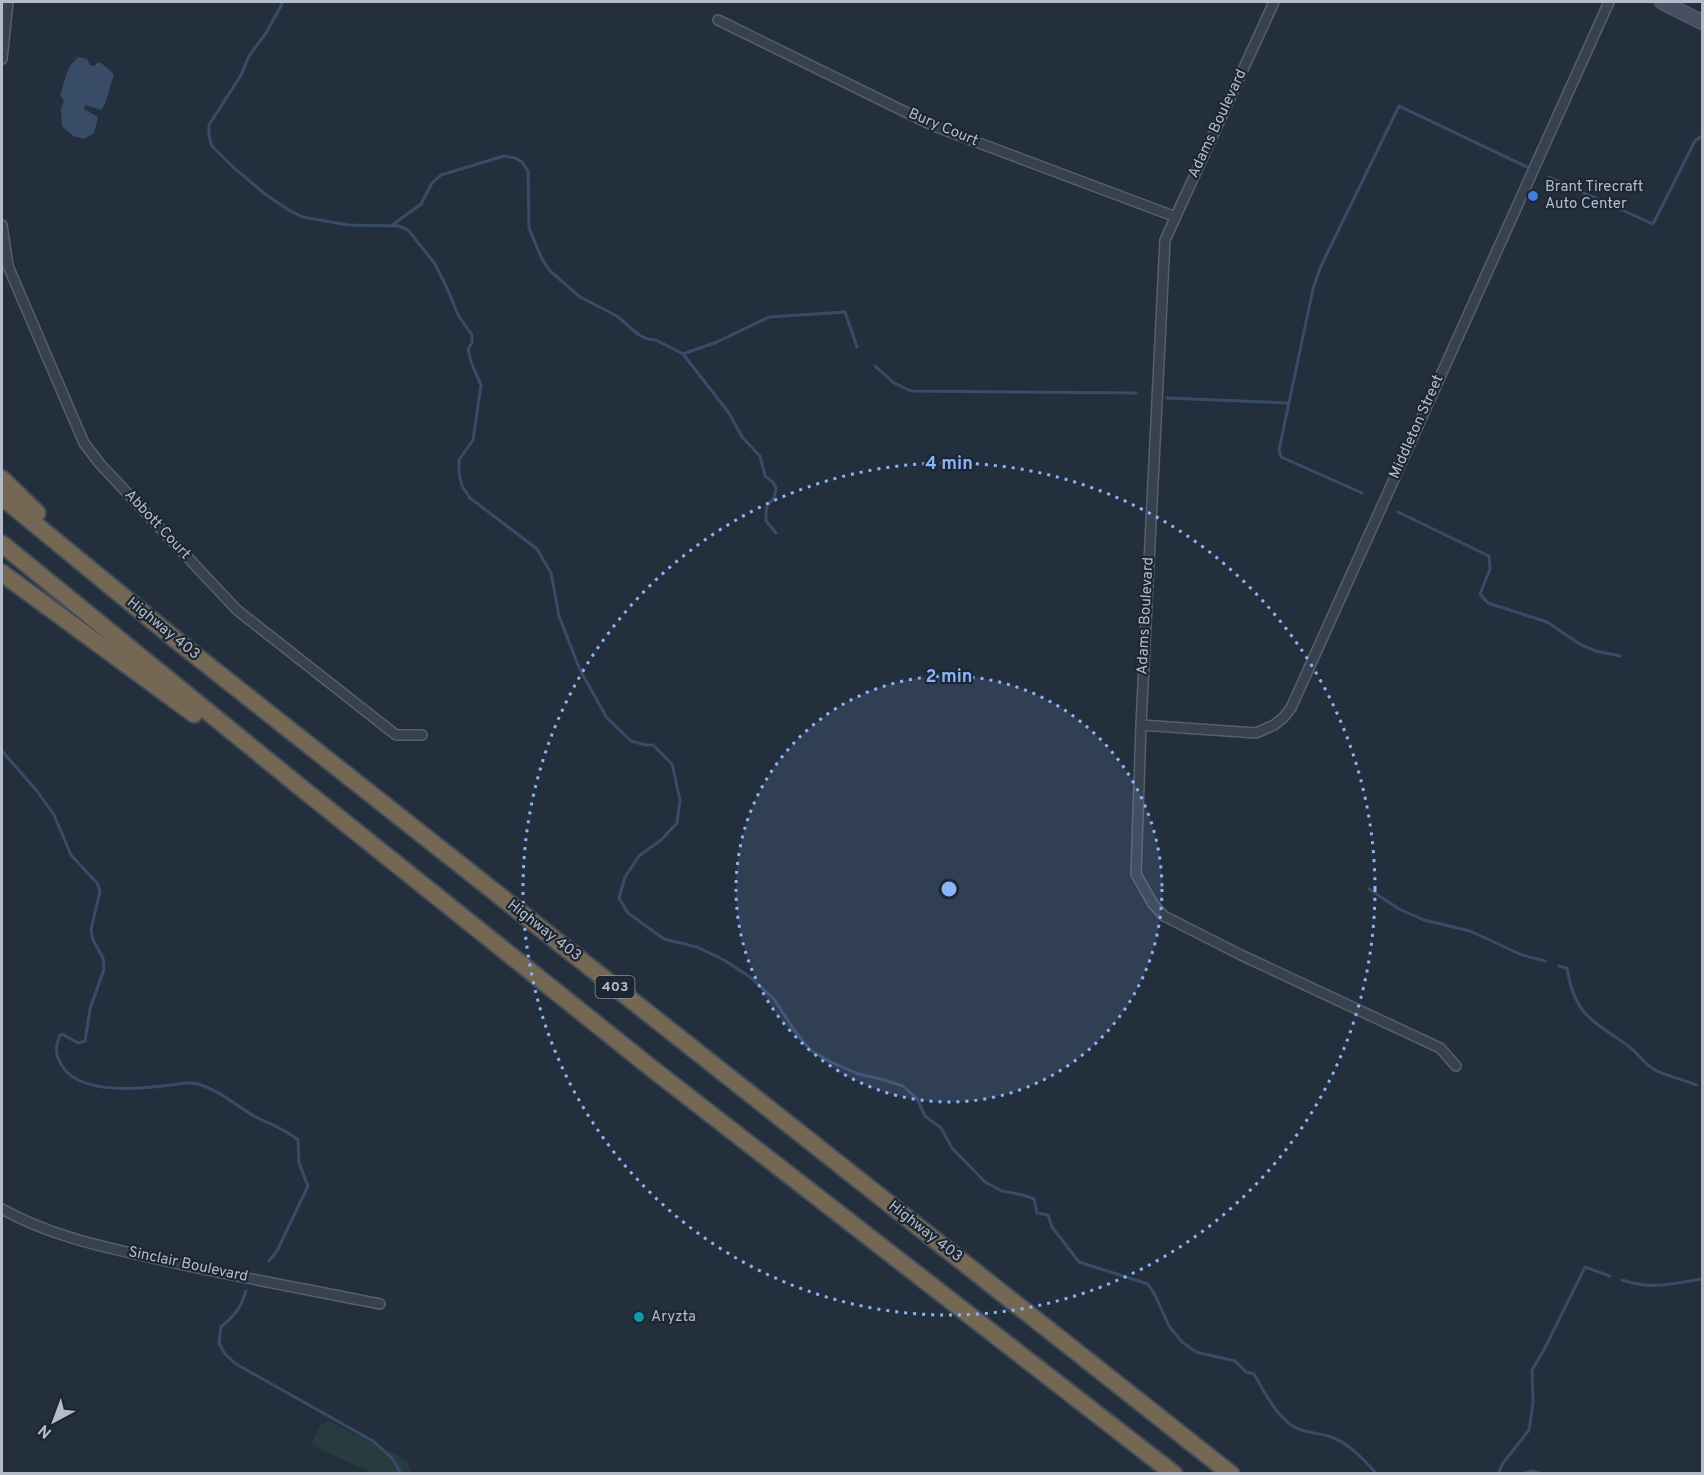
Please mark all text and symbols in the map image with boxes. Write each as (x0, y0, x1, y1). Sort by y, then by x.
street label: Adams Boulevard (1185, 67, 1251, 181)
street label: Bury Court (905, 105, 981, 151)
place label: Brant Tirecraft Auto Center (1545, 178, 1643, 214)
marker: Brant Tirecraft Auto Center (1526, 189, 1540, 203)
street label: Middleton Street (1386, 372, 1448, 482)
text: 4 min (925, 453, 973, 476)
street label: Abbott Court (120, 486, 194, 564)
street label: Adams Boulevard (1133, 557, 1159, 675)
street label: Highway 403 (122, 594, 204, 664)
text: 2 min (925, 666, 973, 689)
centre of rings (939, 879, 959, 899)
street label: Highway 403 (503, 896, 585, 966)
road number: 403 (596, 976, 634, 998)
street label: Highway 403 (884, 1197, 966, 1267)
street label: Sinclair Boulevard (126, 1243, 250, 1287)
place label: Aryzta (651, 1308, 696, 1327)
marker: Aryzta (632, 1310, 646, 1324)
north arrow (24, 1391, 84, 1451)
text: N (35, 1419, 56, 1442)

